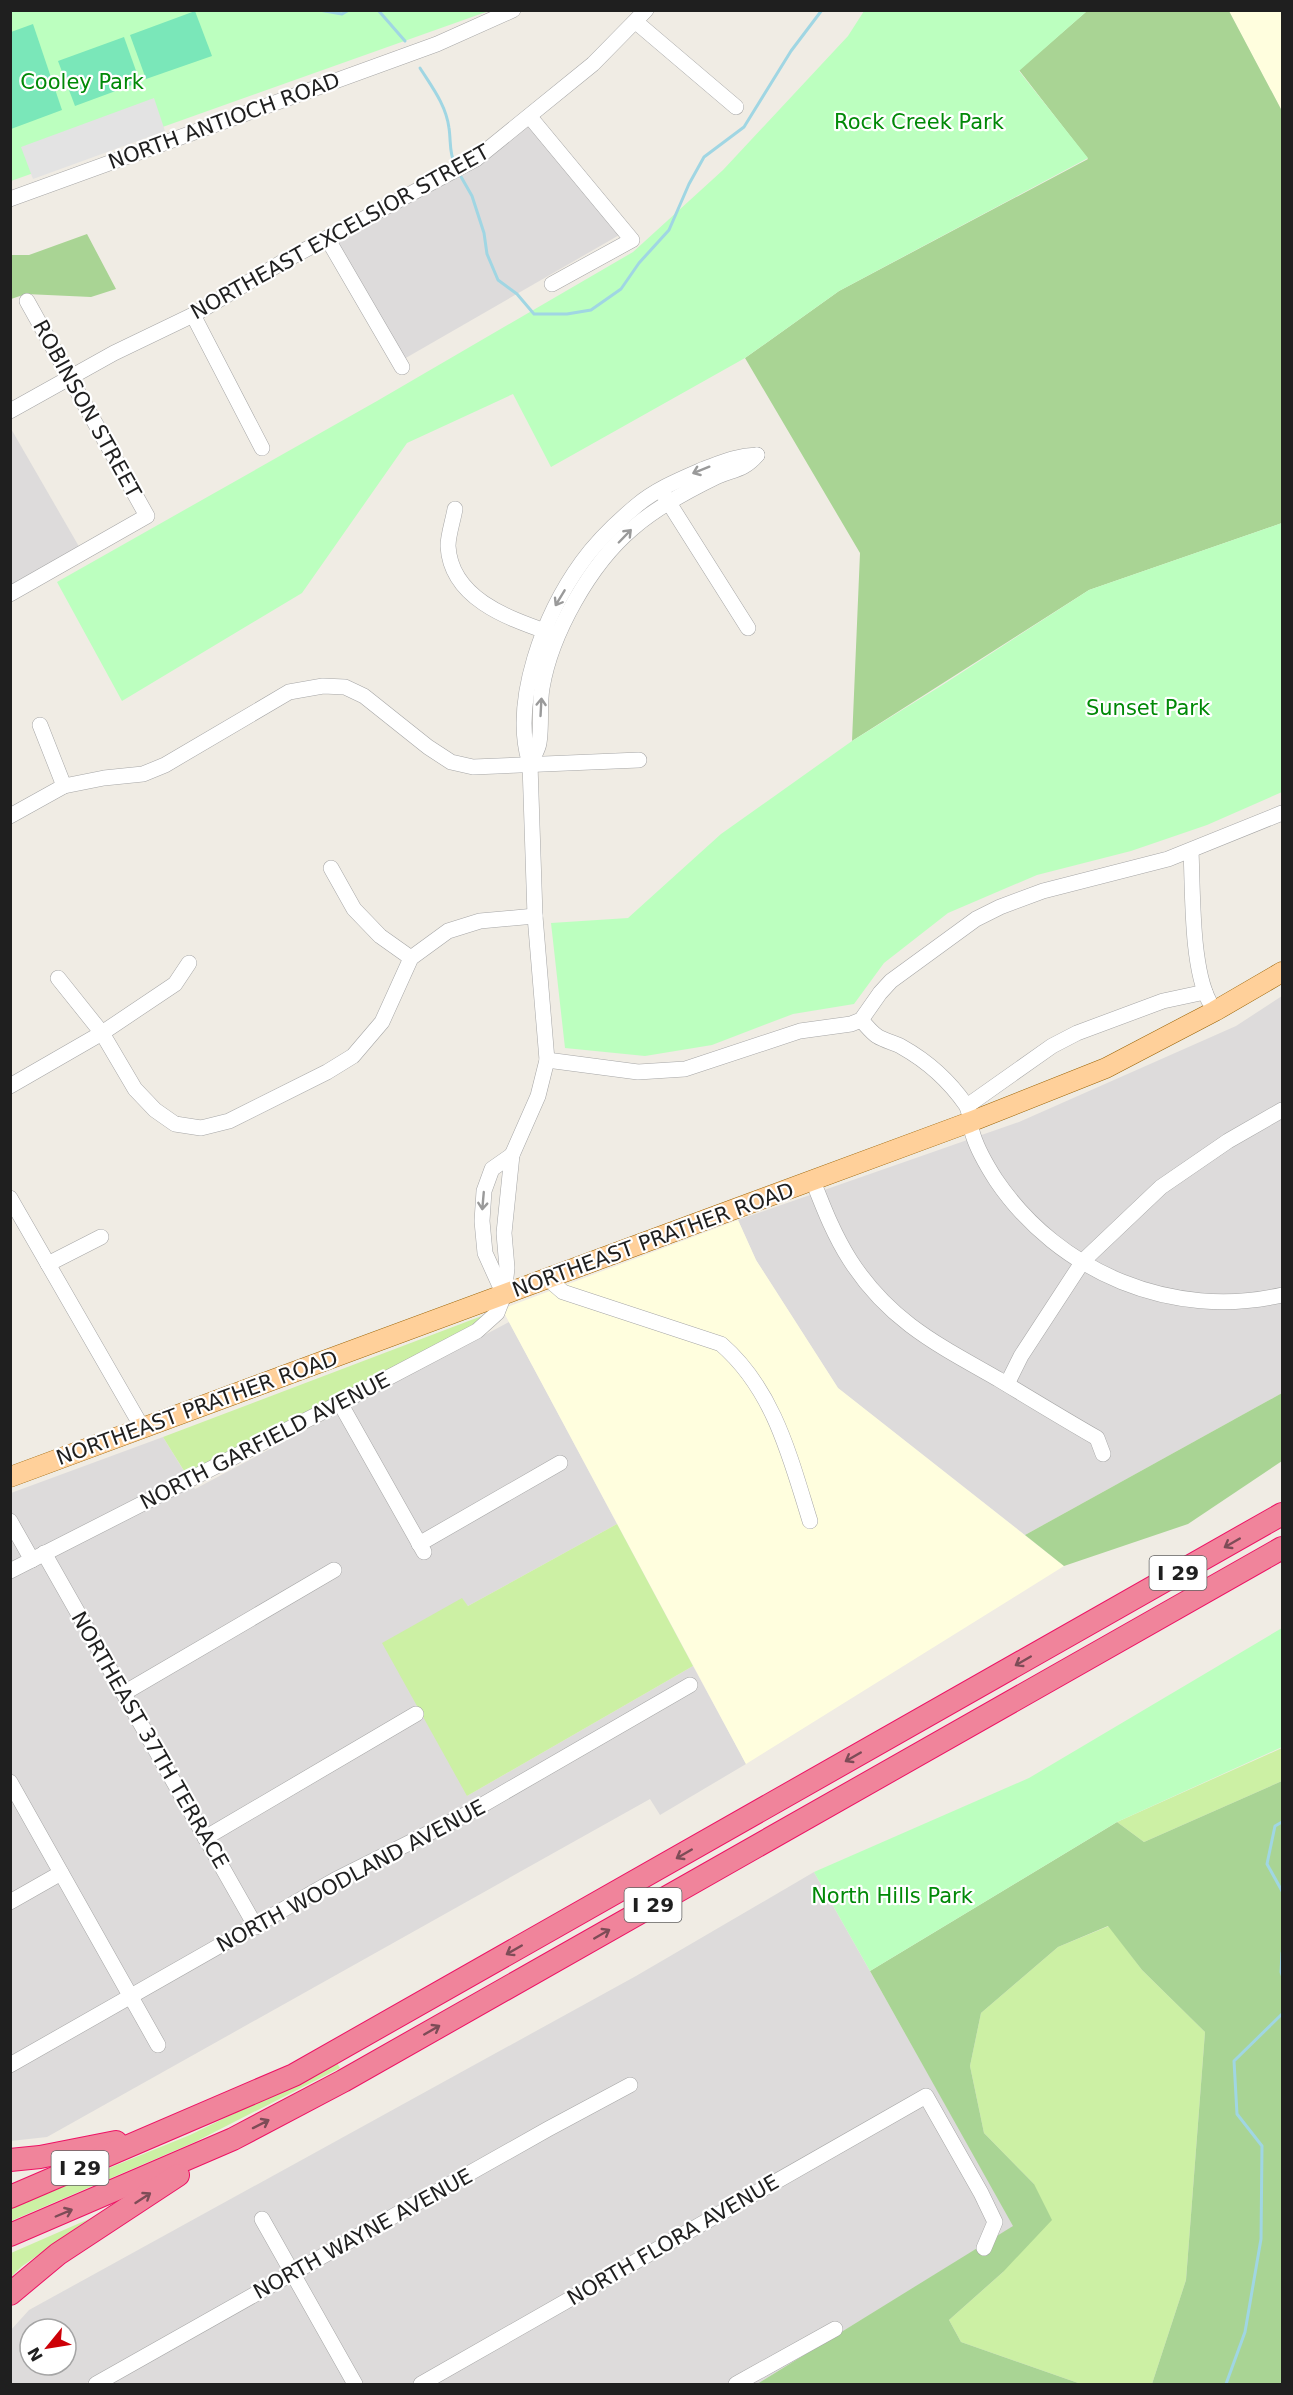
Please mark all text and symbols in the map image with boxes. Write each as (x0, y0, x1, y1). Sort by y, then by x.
street label: NORTH ANTIOCH ROAD (105, 68, 343, 174)
park label: Cooley Park (20, 70, 145, 94)
park label: Rock Creek Park (834, 110, 1005, 134)
street label: NORTHEAST EXCELSIOR STREET (187, 140, 494, 324)
street label: ROBINSON STREET (28, 316, 146, 502)
one-way arrow (692, 465, 711, 476)
one-way arrow (618, 529, 632, 544)
one-way arrow (554, 589, 566, 606)
park label: Sunset Park (1086, 696, 1211, 720)
one-way arrow (535, 698, 546, 718)
street label: NORTHEAST PRATHER ROAD (509, 1178, 797, 1302)
one-way arrow (478, 1191, 489, 1211)
street label: NORTHEAST PRATHER ROAD (53, 1346, 341, 1470)
street label: NORTH GARFIELD AVENUE (136, 1367, 394, 1515)
one-way arrow (1223, 1537, 1240, 1549)
road number: I 29 (1150, 1556, 1206, 1590)
street label: NORTHEAST 37TH TERRACE (66, 1607, 234, 1873)
one-way arrow (1015, 1655, 1032, 1667)
one-way arrow (845, 1752, 862, 1764)
street label: NORTH WOODLAND AVENUE (213, 1795, 489, 1957)
one-way arrow (676, 1848, 693, 1860)
park label: North Hills Park (811, 1884, 974, 1908)
road number: I 29 (624, 1888, 682, 1922)
one-way arrow (593, 1928, 610, 1940)
one-way arrow (506, 1944, 523, 1956)
one-way arrow (423, 2024, 440, 2036)
one-way arrow (252, 2118, 270, 2129)
road number: I 29 (52, 2151, 109, 2185)
street label: NORTH WAYNE AVENUE (249, 2164, 477, 2304)
street label: NORTH FLORA AVENUE (563, 2170, 783, 2310)
one-way arrow (134, 2192, 151, 2204)
one-way arrow (55, 2206, 73, 2218)
north arrow (18, 2317, 78, 2377)
text: N (24, 2344, 47, 2365)

